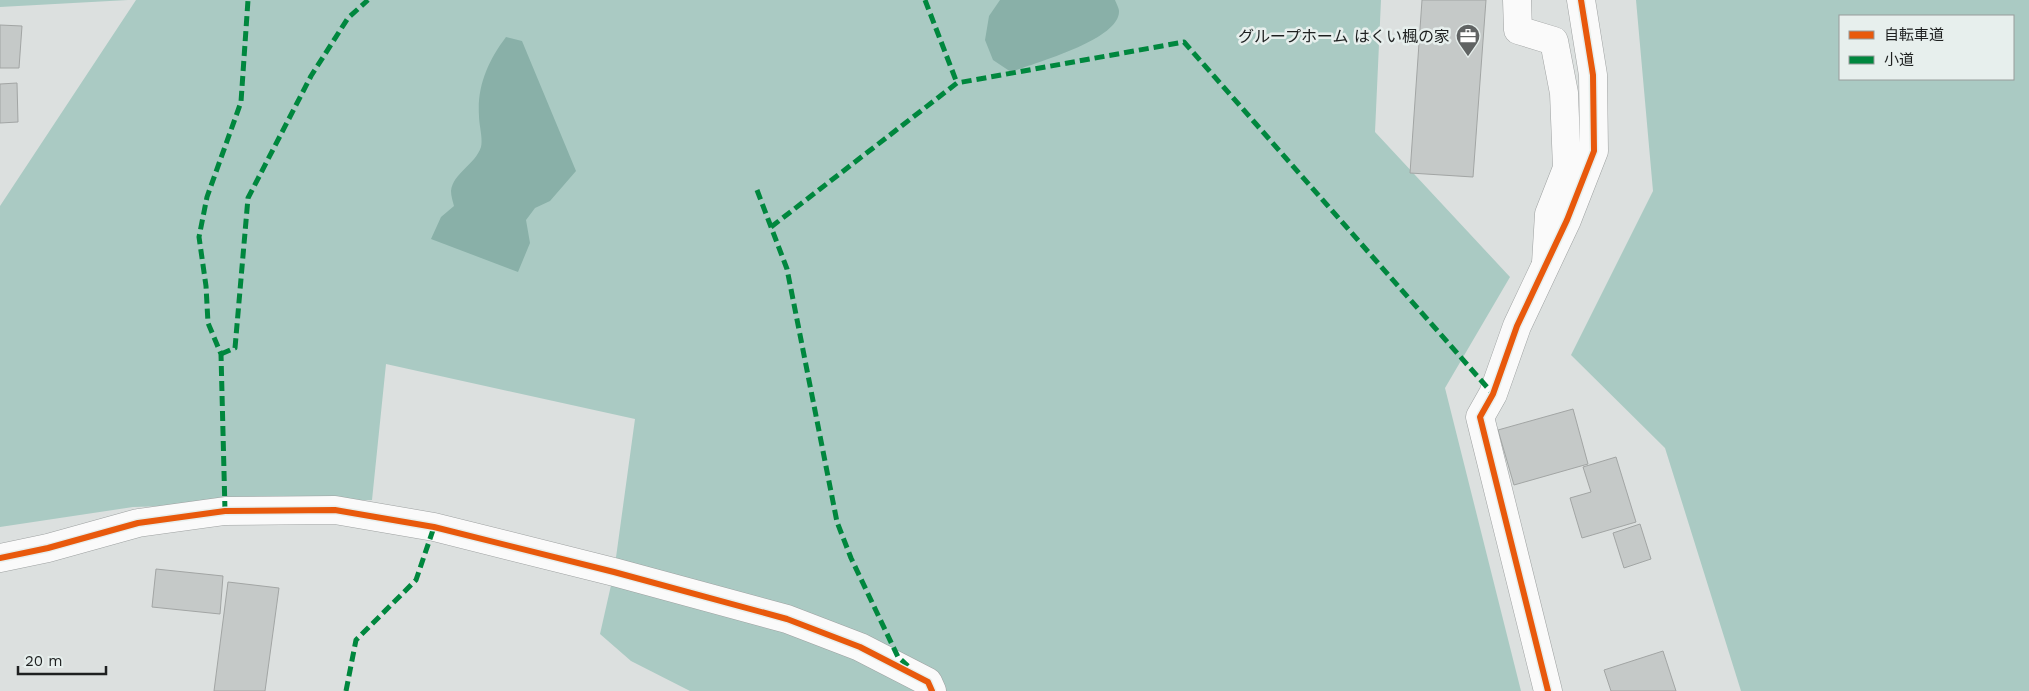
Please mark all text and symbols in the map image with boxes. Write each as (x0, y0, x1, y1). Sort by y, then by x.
legend (1839, 15, 2014, 80)
office icon: グループホーム はくい楓の家 (1455, 23, 1481, 57)
text: 自転車道 (1884, 26, 1944, 44)
place label: グループホーム はくい楓の家 (1238, 27, 1450, 46)
text: 小道 (1884, 51, 1914, 69)
scale bar (18, 644, 105, 676)
text: 20 m (25, 652, 63, 670)

